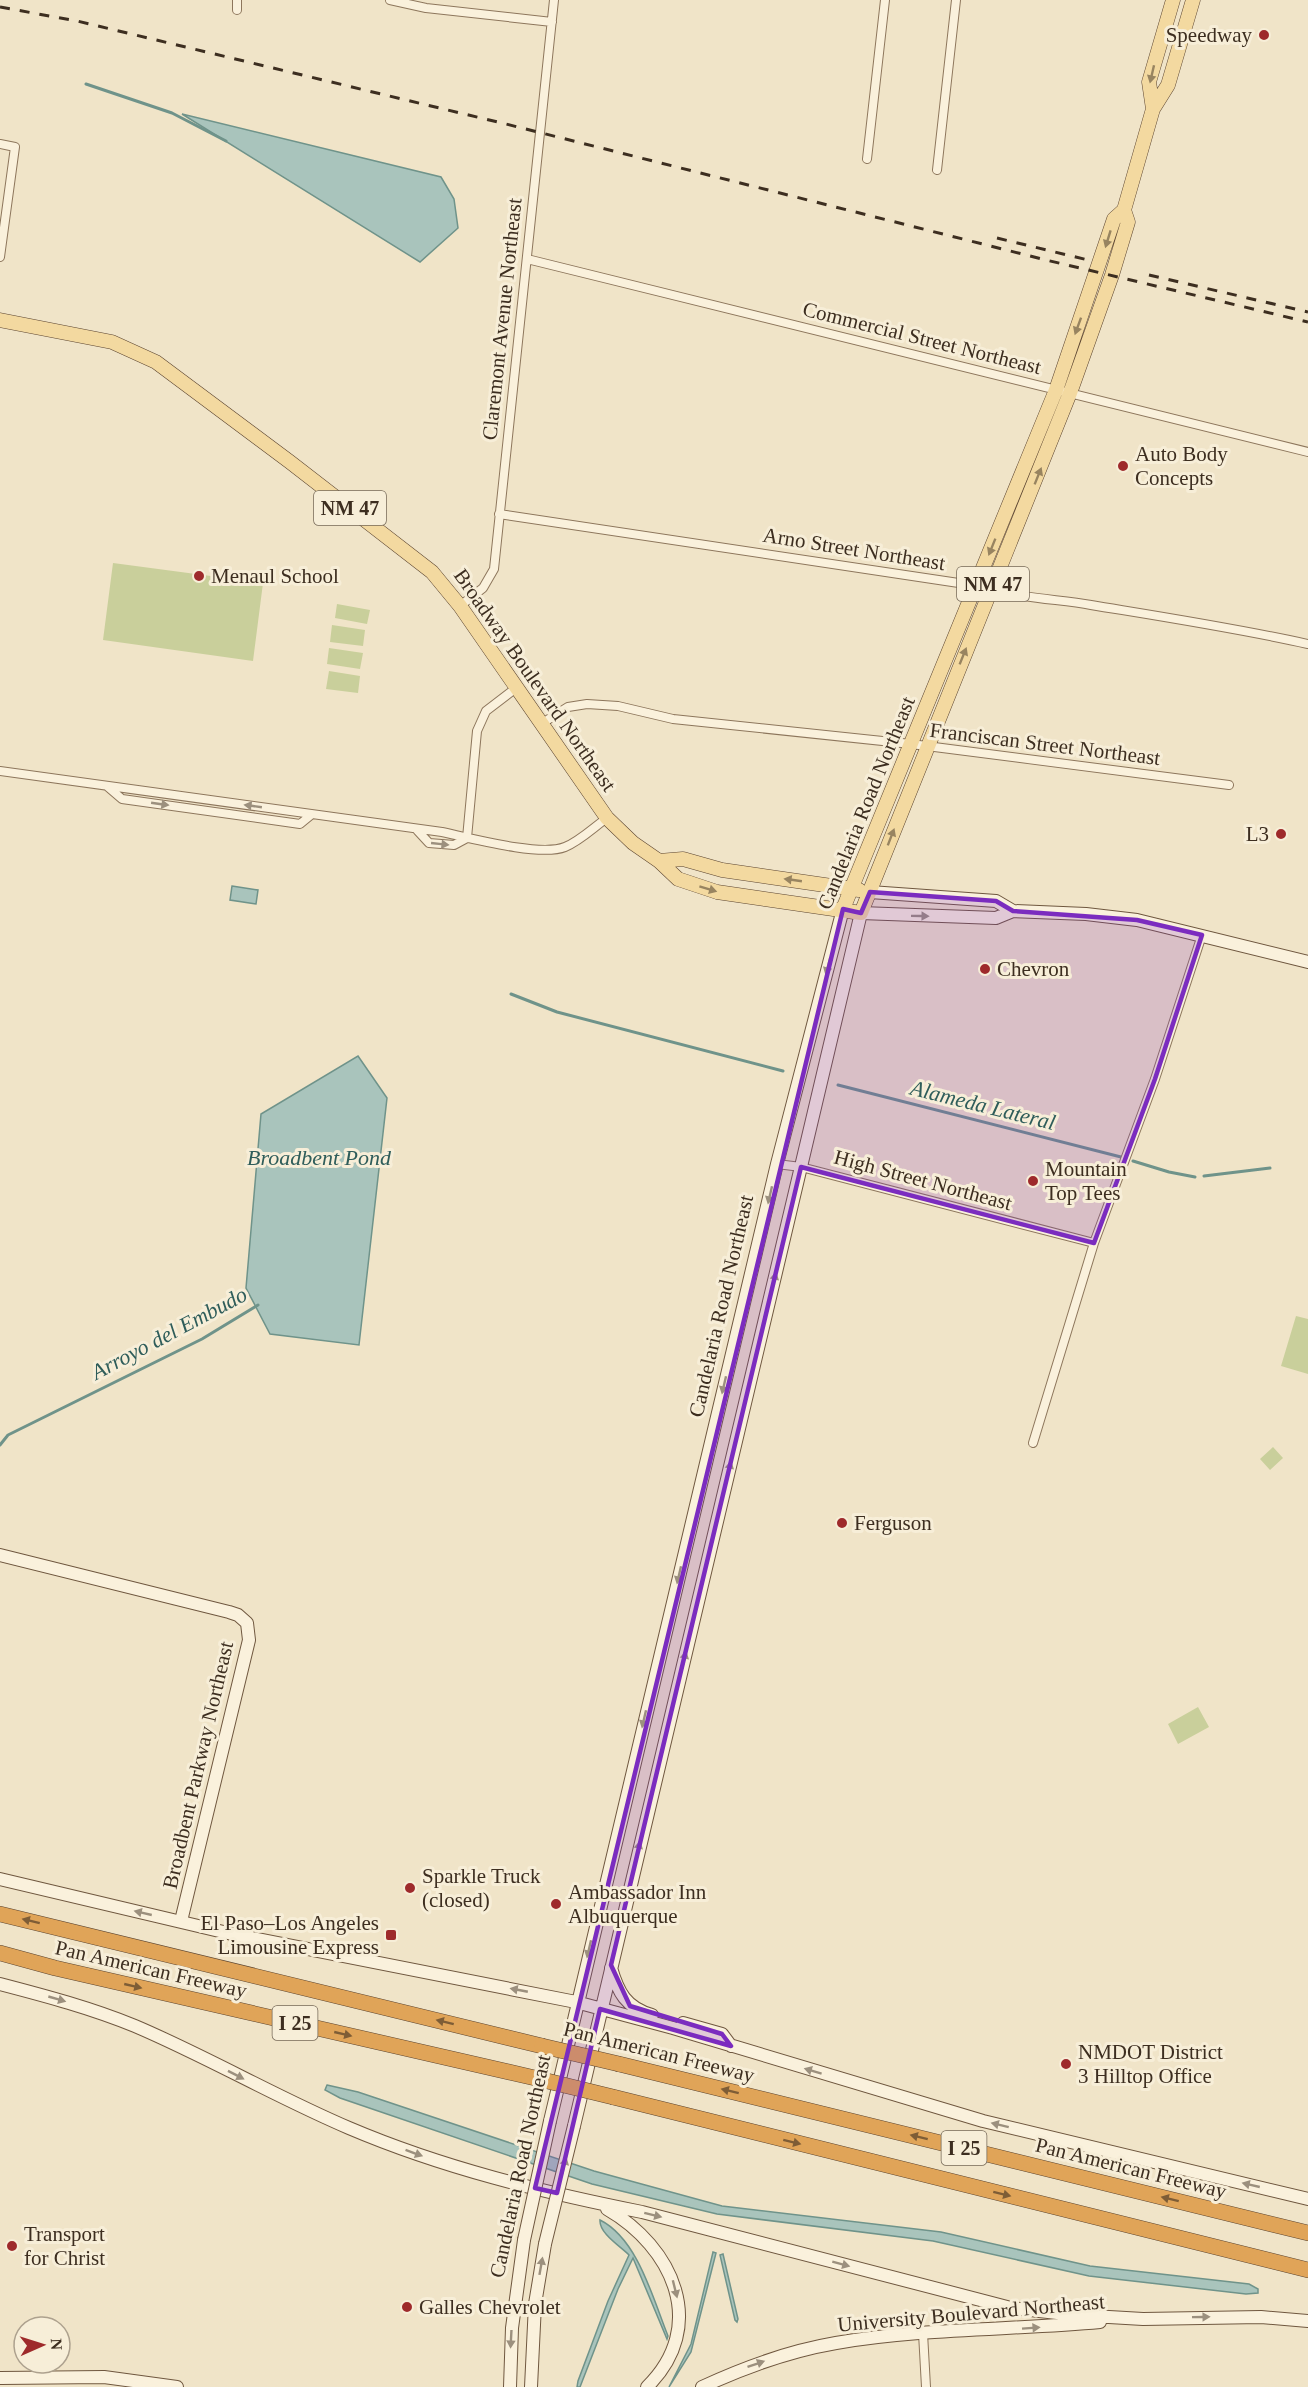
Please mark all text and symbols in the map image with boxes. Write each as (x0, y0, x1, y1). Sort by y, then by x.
place label: Speedway (1166, 23, 1252, 47)
marker: Speedway (1257, 28, 1271, 42)
one-way arrow (1146, 65, 1156, 83)
street label: Claremont Avenue Northeast (477, 197, 527, 441)
one-way arrow (1103, 230, 1112, 248)
street label: Commercial Street Northeast (800, 297, 1044, 379)
one-way arrow (1073, 317, 1083, 335)
place label: Auto Body Concepts (1135, 442, 1228, 490)
marker: Auto Body Concepts (1116, 459, 1130, 473)
one-way arrow (1033, 467, 1042, 484)
road number: NM 47 (314, 491, 386, 525)
street label: Arno Street Northeast (761, 523, 947, 575)
one-way arrow (987, 538, 996, 556)
place label: Menaul School (211, 564, 339, 588)
street label: Broadway Boulevard Northeast (449, 564, 621, 796)
road number: NM 47 (957, 567, 1029, 601)
marker: Menaul School (192, 569, 206, 583)
one-way arrow (959, 647, 968, 665)
street label: Candelaria Road Northeast (812, 693, 920, 913)
street label: Franciscan Street Northeast (928, 718, 1162, 770)
one-way arrow (150, 800, 169, 809)
one-way arrow (244, 801, 263, 810)
place label: L3 (1246, 822, 1269, 846)
marker: L3 (1274, 827, 1288, 841)
one-way arrow (887, 828, 896, 846)
one-way arrow (431, 839, 450, 849)
one-way arrow (783, 875, 802, 884)
one-way arrow (699, 885, 717, 894)
one-way arrow (910, 911, 929, 921)
one-way arrow (823, 957, 832, 975)
place label: Chevron (997, 957, 1070, 981)
marker: Chevron (978, 962, 992, 976)
water label: Alameda Lateral (906, 1074, 1058, 1135)
water label: Broadbent Pond (247, 1145, 392, 1170)
street label: High Street Northeast (831, 1145, 1015, 1215)
place label: Mountain Top Tees (1045, 1157, 1127, 1205)
marker: Mountain Top Tees (1026, 1174, 1040, 1188)
one-way arrow (764, 1186, 774, 1205)
street label: Candelaria Road Northeast (684, 1192, 758, 1419)
one-way arrow (770, 1272, 780, 1290)
water label: Arroyo del Embudo (85, 1281, 251, 1386)
one-way arrow (719, 1376, 729, 1394)
one-way arrow (724, 1461, 734, 1480)
place label: Ferguson (854, 1511, 932, 1535)
marker: Ferguson (835, 1516, 849, 1530)
one-way arrow (673, 1565, 683, 1584)
street label: Broadbent Parkway Northeast (158, 1639, 238, 1891)
one-way arrow (679, 1651, 689, 1669)
one-way arrow (639, 1710, 649, 1728)
one-way arrow (634, 1841, 644, 1859)
place label: Sparkle Truck (closed) (422, 1864, 541, 1912)
place label: Ambassador Inn Albuquerque (568, 1880, 707, 1928)
marker: Sparkle Truck (closed) (403, 1881, 417, 1895)
marker: Ambassador Inn Albuquerque (549, 1897, 563, 1911)
one-way arrow (134, 1907, 152, 1917)
place label: El Paso–Los Angeles Limousine Express (201, 1911, 379, 1959)
one-way arrow (22, 1916, 40, 1926)
marker: El Paso–Los Angeles Limousine Express (384, 1928, 398, 1942)
street label: Pan American Freeway (53, 1935, 250, 2003)
one-way arrow (584, 1940, 594, 1959)
one-way arrow (123, 1982, 142, 1992)
one-way arrow (510, 1985, 529, 1994)
one-way arrow (47, 1995, 66, 2005)
road number: I 25 (272, 2006, 318, 2040)
one-way arrow (436, 2017, 454, 2027)
street label: Pan American Freeway (561, 2017, 757, 2087)
one-way arrow (334, 2030, 352, 2040)
place label: NMDOT District 3 Hilltop Office (1078, 2040, 1223, 2088)
street label: Candelaria Road Northeast (485, 2052, 555, 2280)
marker: NMDOT District 3 Hilltop Office (1059, 2057, 1073, 2071)
one-way arrow (804, 2066, 822, 2075)
one-way arrow (227, 2069, 245, 2079)
one-way arrow (721, 2085, 739, 2095)
one-way arrow (991, 2119, 1010, 2129)
road number: I 25 (942, 2131, 986, 2165)
one-way arrow (910, 2132, 928, 2142)
street label: Pan American Freeway (1033, 2133, 1229, 2203)
one-way arrow (783, 2137, 801, 2147)
one-way arrow (405, 2149, 423, 2159)
one-way arrow (559, 2157, 569, 2176)
one-way arrow (1241, 2180, 1260, 2189)
one-way arrow (992, 2190, 1011, 2200)
one-way arrow (1161, 2193, 1179, 2203)
one-way arrow (643, 2210, 662, 2220)
place label: Transport for Christ (24, 2222, 105, 2270)
marker: Transport for Christ (5, 2239, 19, 2253)
one-way arrow (537, 2256, 546, 2275)
one-way arrow (832, 2260, 850, 2269)
one-way arrow (671, 2280, 681, 2298)
street label: University Boulevard Northeast (836, 2289, 1106, 2337)
place label: Galles Chevrolet (419, 2295, 561, 2319)
marker: Galles Chevrolet (400, 2300, 414, 2314)
one-way arrow (1192, 2312, 1211, 2322)
north arrow (12, 2315, 72, 2375)
one-way arrow (1022, 2324, 1041, 2333)
one-way arrow (507, 2330, 516, 2349)
text: N (48, 2338, 65, 2351)
one-way arrow (747, 2359, 765, 2368)

